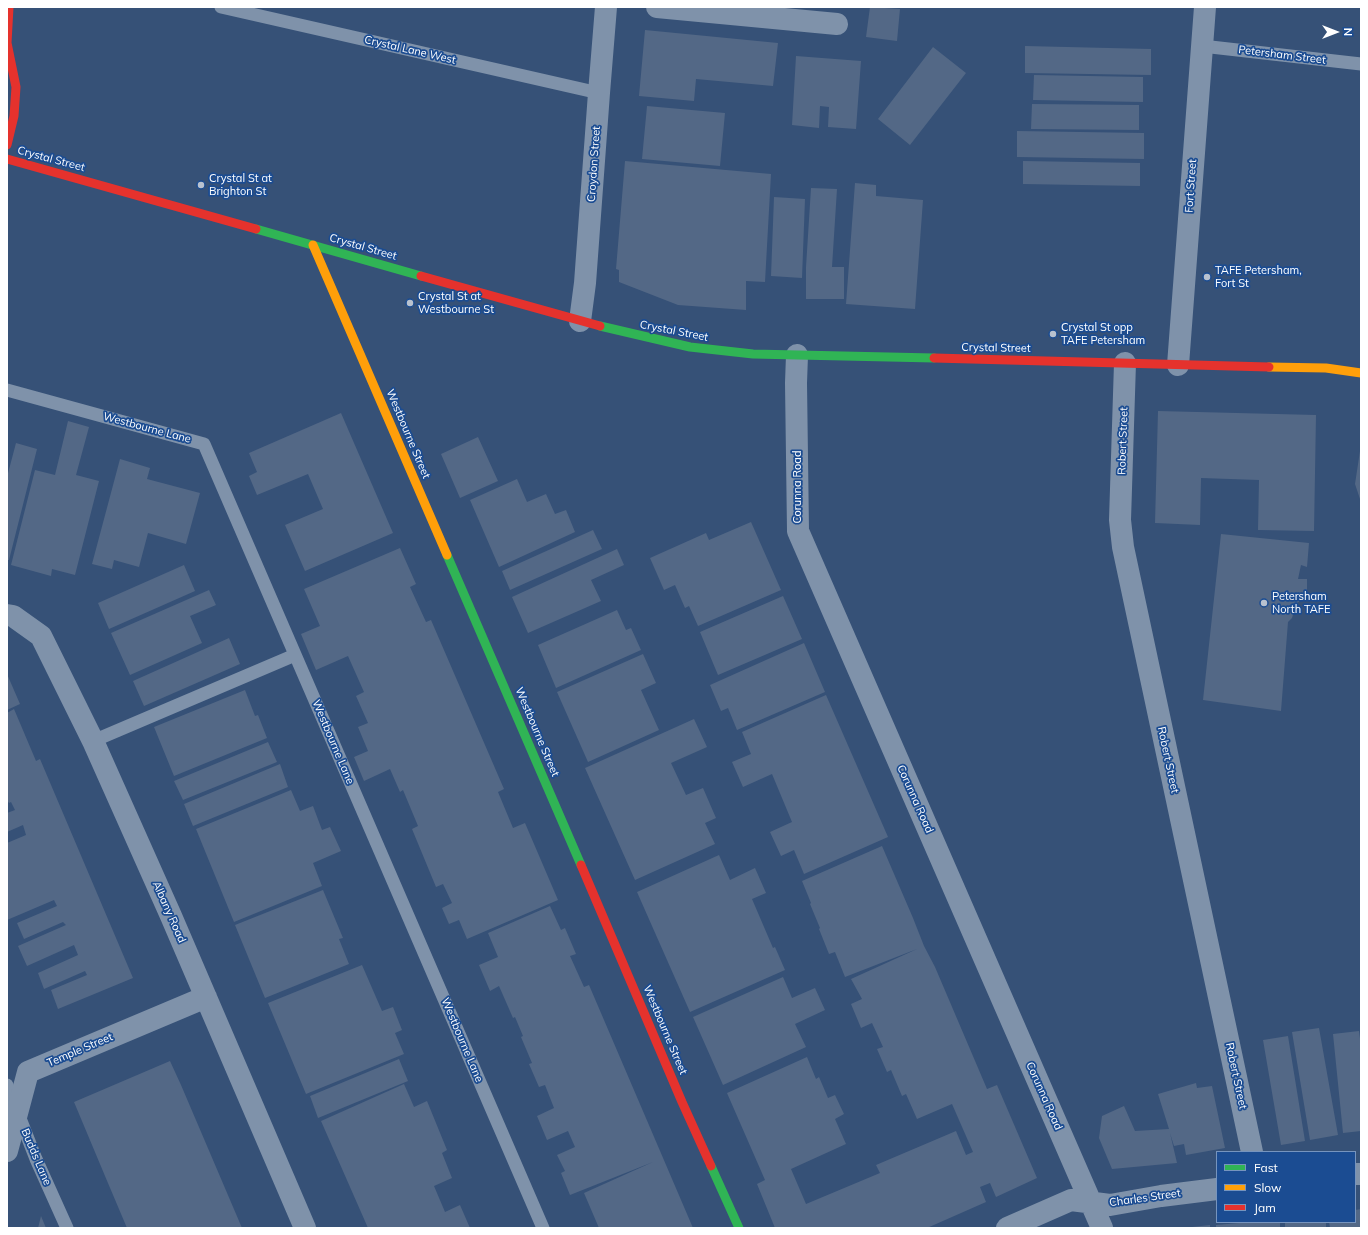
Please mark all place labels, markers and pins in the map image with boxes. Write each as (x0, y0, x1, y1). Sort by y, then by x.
place label: Crystal St at Brighton St (209, 172, 272, 198)
marker: Crystal St at Brighton St (196, 180, 206, 190)
place label: TAFE Petersham, Fort St (1215, 264, 1302, 290)
marker: TAFE Petersham, Fort St (1202, 272, 1212, 282)
place label: Crystal St at Westbourne St (418, 290, 494, 316)
marker: Crystal St at Westbourne St (405, 298, 415, 308)
place label: Crystal St opp TAFE Petersham (1061, 321, 1145, 347)
marker: Crystal St opp TAFE Petersham (1048, 329, 1058, 339)
place label: Petersham North TAFE (1272, 590, 1330, 616)
marker: Petersham North TAFE (1259, 598, 1269, 608)

